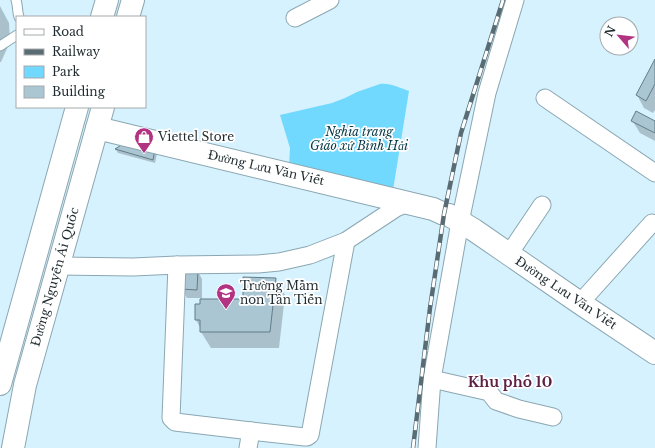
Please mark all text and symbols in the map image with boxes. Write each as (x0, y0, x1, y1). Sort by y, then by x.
legend (16, 16, 146, 108)
north arrow (599, 16, 639, 56)
text: N (602, 23, 619, 39)
text: Road (52, 24, 84, 39)
text: Railway (52, 44, 101, 59)
text: Park (52, 64, 80, 79)
text: Building (52, 84, 106, 99)
park label: Nghĩa trang Giáo xứ Bình Hải (310, 124, 409, 153)
shop icon: Viettel Store (133, 126, 155, 154)
place label: Viettel Store (157, 129, 234, 144)
street label: Đường Lưu Văn Viết (206, 147, 326, 188)
street label: Đường Nguyễn Ái Quốc (27, 205, 82, 348)
street label: Đường Lưu Văn Viết (513, 253, 620, 332)
place label: Trường Mầm non Tân Tiến (240, 278, 323, 307)
school or university icon: Trường Mầm non Tân Tiến (215, 282, 237, 310)
district label: Khu phố 10 (468, 373, 552, 391)

